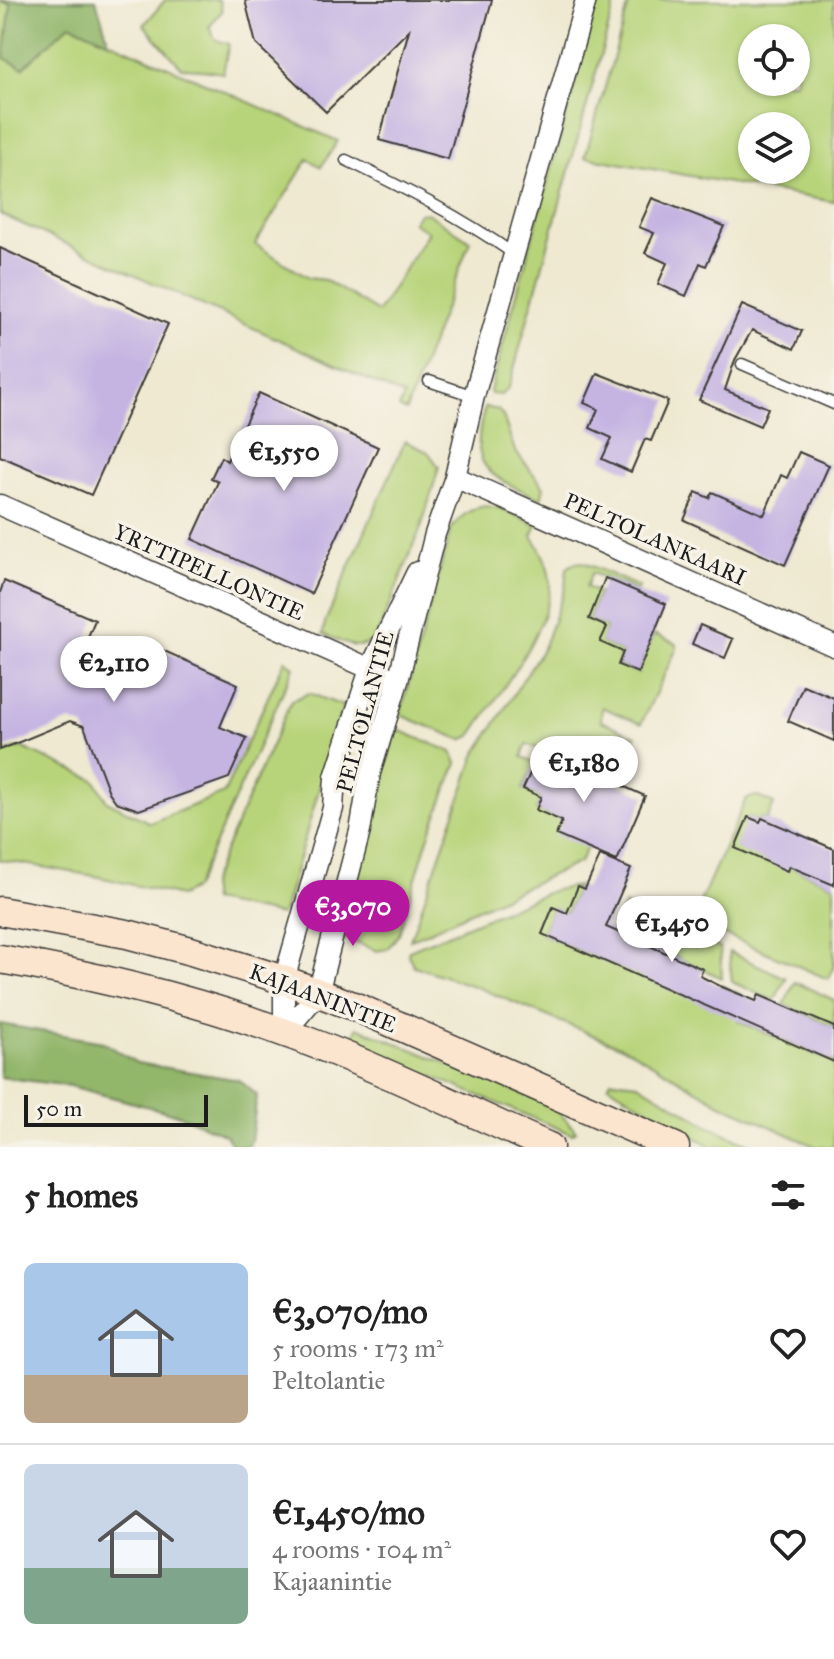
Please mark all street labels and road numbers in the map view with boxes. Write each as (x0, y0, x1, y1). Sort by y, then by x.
street label: PELTOLANKAARI (560, 487, 750, 591)
street label: YRTTIPELLONTIE (110, 518, 309, 626)
street label: PELTOLANTIE (330, 628, 400, 796)
street label: KAJAANINTIE (246, 958, 401, 1039)

